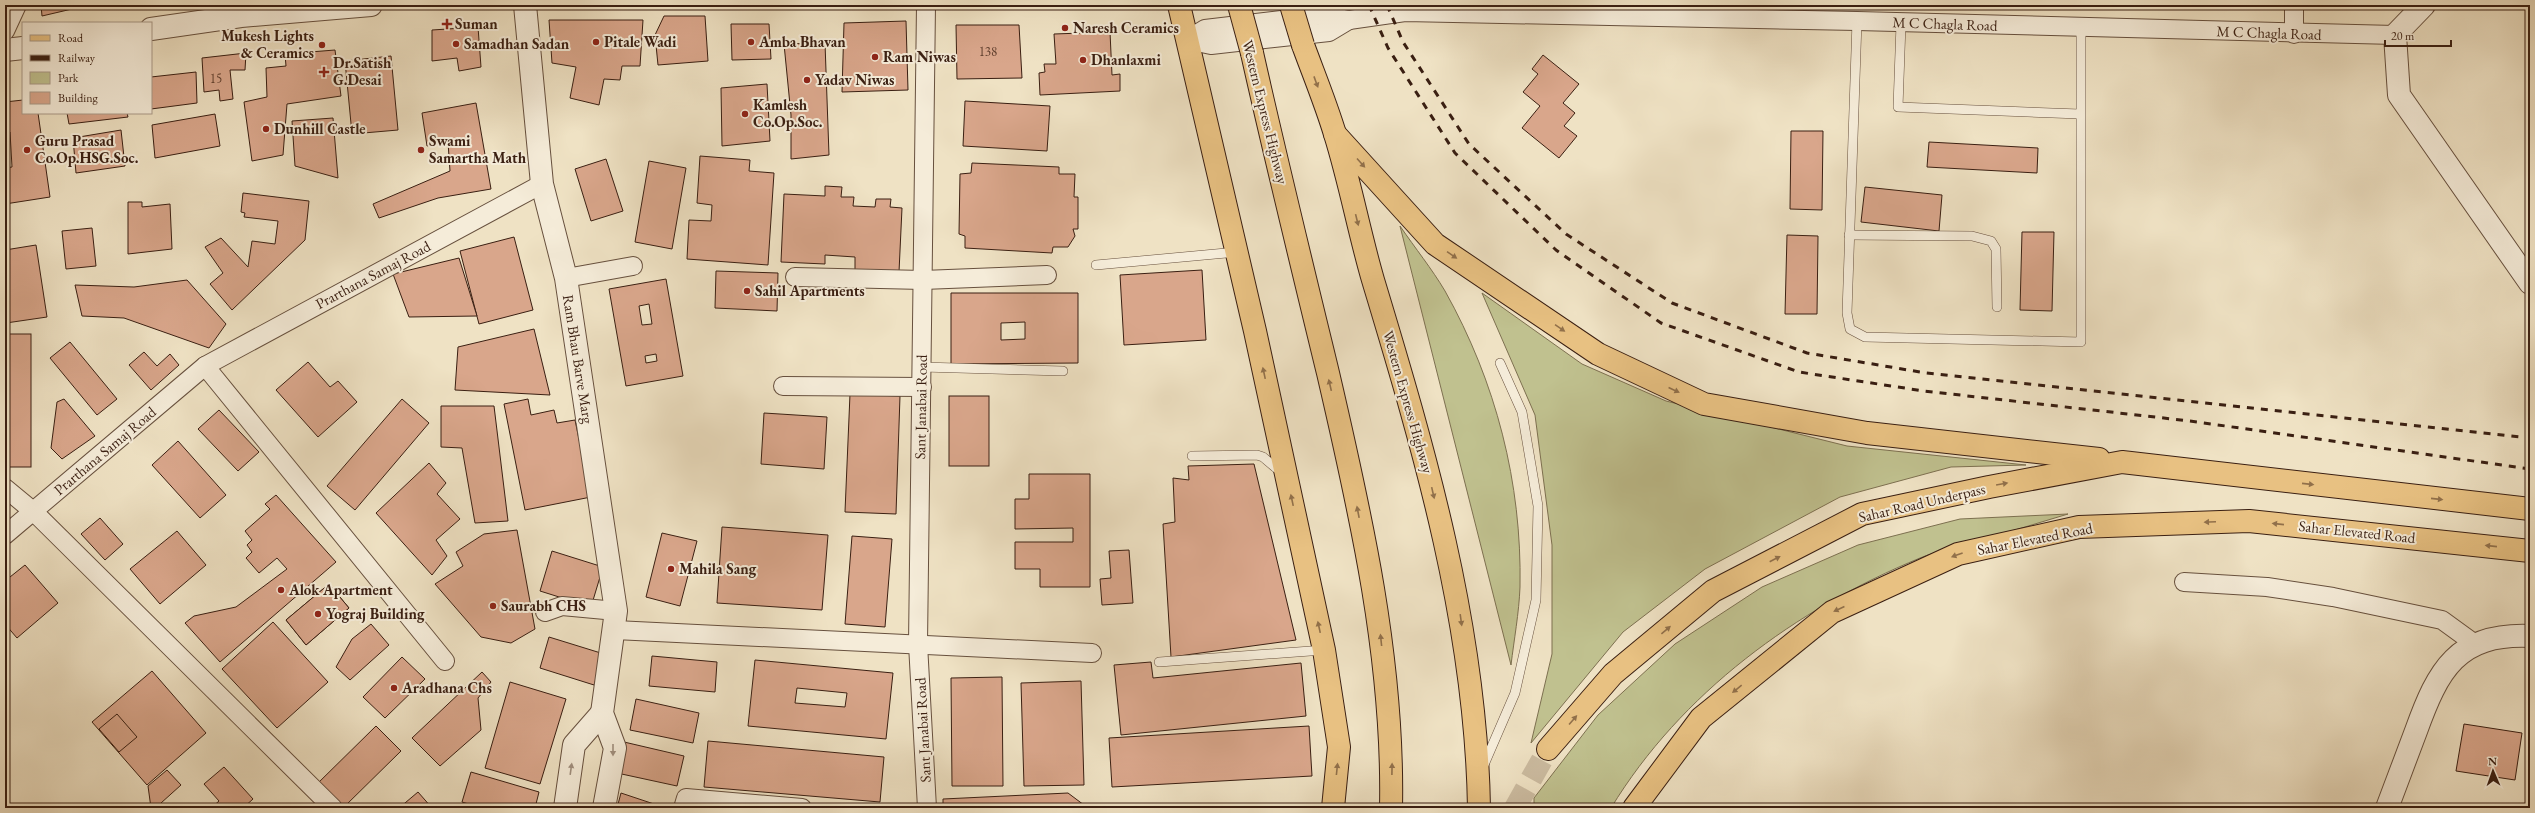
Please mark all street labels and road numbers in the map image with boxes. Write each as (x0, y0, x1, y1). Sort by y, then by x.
street label: M C Chagla Road (1892, 12, 1998, 35)
street label: M C Chagla Road (2216, 21, 2322, 44)
street label: Western Express Highway (1238, 38, 1293, 186)
street label: Prarthana Samaj Road (312, 236, 434, 313)
street label: Ram Bhau Barve Marg (559, 293, 598, 425)
street label: Western Express Highway (1379, 328, 1438, 476)
street label: Sant Janabai Road (910, 354, 931, 460)
street label: Prarthana Samaj Road (50, 402, 160, 499)
street label: Sahar Road Underpass (1857, 479, 1987, 526)
street label: Sahar Elevated Road (2298, 516, 2417, 547)
street label: Sahar Elevated Road (1976, 518, 2095, 559)
street label: Sant Janabai Road (910, 677, 935, 783)

